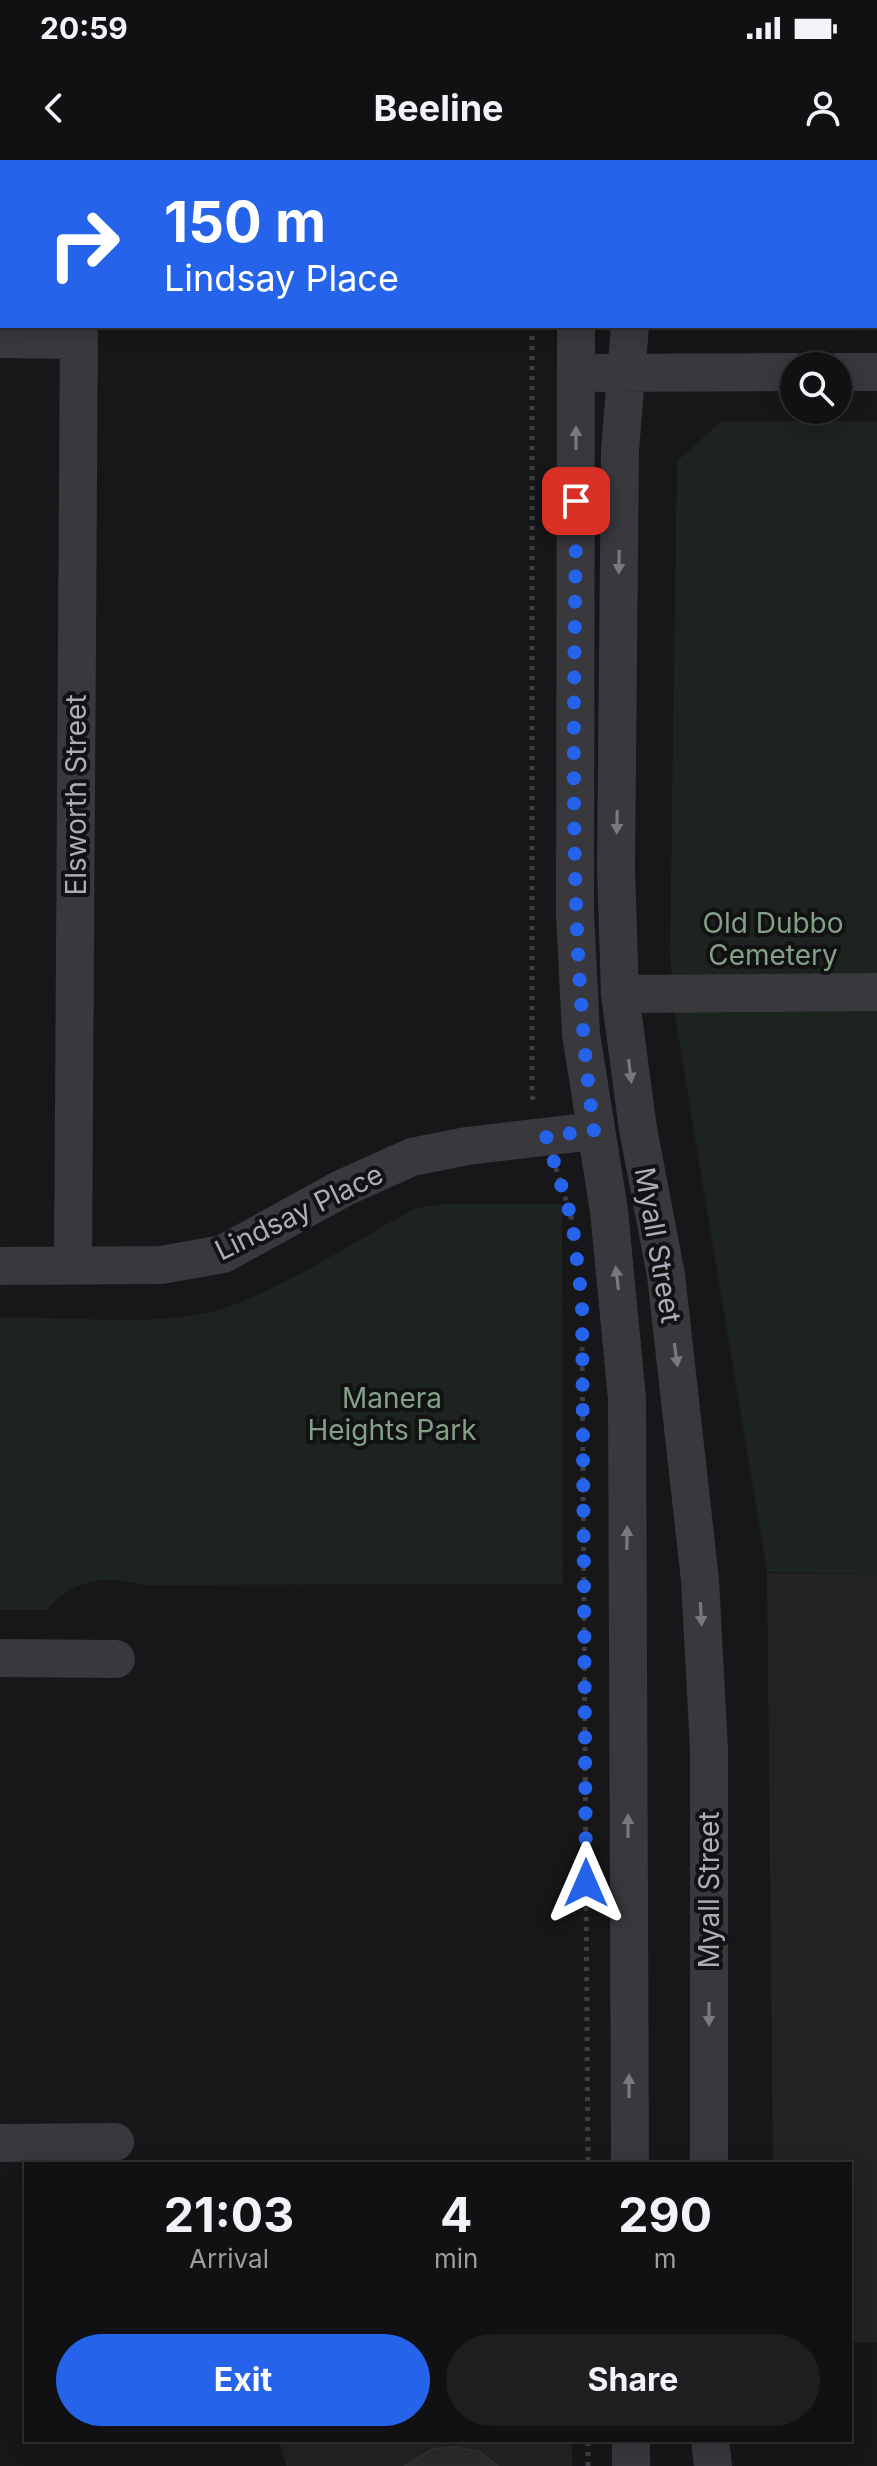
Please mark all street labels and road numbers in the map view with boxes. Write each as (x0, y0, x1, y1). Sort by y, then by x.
street label: Elsworth Street (59, 694, 93, 896)
street label: Lindsay Place (209, 1157, 389, 1267)
street label: Myall Street (628, 1165, 688, 1325)
street label: Myall Street (692, 1811, 726, 1969)

